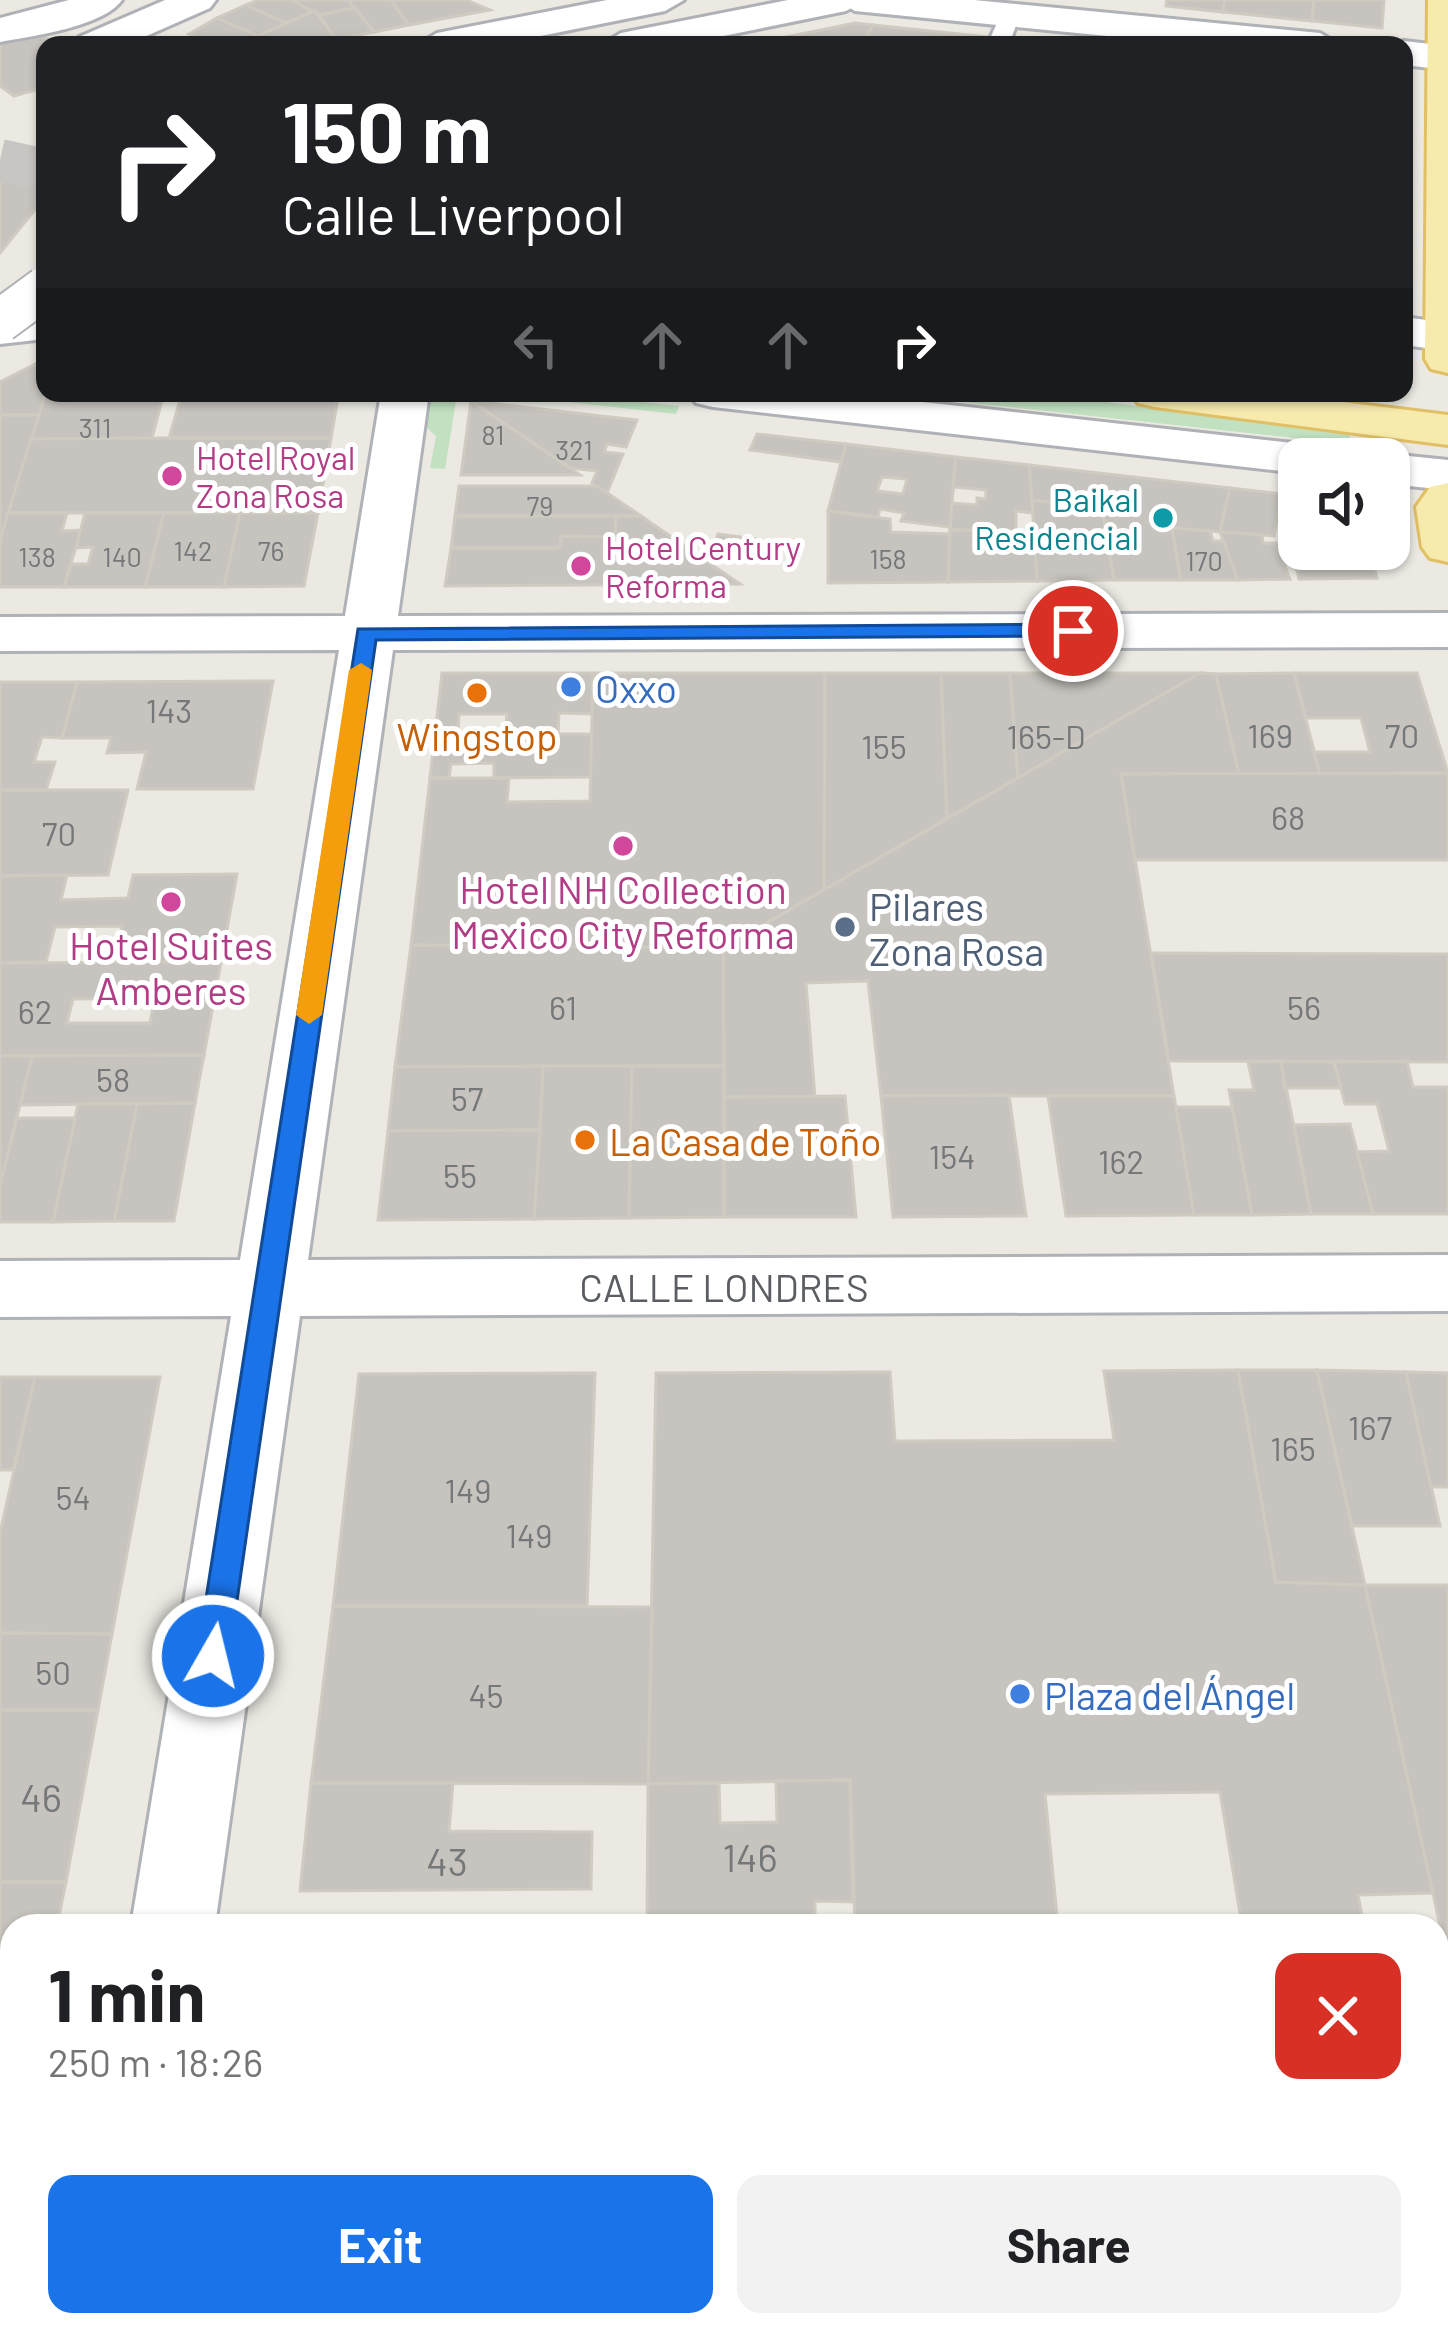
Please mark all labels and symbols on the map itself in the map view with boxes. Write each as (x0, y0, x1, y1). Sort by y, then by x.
house number: 311 (79, 411, 111, 443)
house number: 81 (482, 418, 504, 450)
house number: 321 (555, 433, 593, 465)
place label: Hotel Royal Zona Rosa (196, 437, 355, 515)
marker: Hotel Royal Zona Rosa (159, 463, 185, 489)
place label: Baikal Residencial (974, 479, 1139, 557)
house number: 79 (527, 489, 553, 521)
marker: Baikal Residencial (1150, 505, 1176, 531)
place label: Hotel Century Reforma (605, 527, 801, 605)
house number: 142 (174, 534, 212, 566)
house number: 76 (258, 534, 284, 566)
house number: 138 (18, 540, 56, 572)
house number: 140 (102, 540, 142, 572)
house number: 158 (869, 542, 907, 574)
house number: 170 (1185, 544, 1223, 576)
marker: Hotel Century Reforma (568, 553, 594, 579)
pin (1022, 580, 1124, 682)
place label: Oxxo (595, 664, 677, 711)
marker: Oxxo (558, 674, 584, 700)
marker: Wingstop (464, 680, 490, 706)
house number: 143 (146, 690, 192, 730)
place label: Wingstop (397, 712, 557, 759)
house number: 169 (1247, 715, 1293, 755)
house number: 70 (1385, 715, 1419, 755)
house number: 165-D (1007, 716, 1085, 756)
house number: 155 (861, 726, 907, 766)
house number: 68 (1271, 797, 1305, 837)
house number: 70 (42, 813, 76, 853)
marker: Hotel NH Collection Mexico City Reforma (610, 833, 636, 859)
place label: Hotel NH Collection Mexico City Reforma (451, 865, 795, 957)
place label: Pilares Zona Rosa (869, 882, 1044, 974)
marker: Hotel Suites Amberes (158, 889, 184, 915)
marker: Pilares Zona Rosa (832, 914, 858, 940)
place label: Hotel Suites Amberes (69, 921, 273, 1013)
house number: 61 (549, 987, 577, 1027)
house number: 56 (1287, 987, 1321, 1027)
house number: 62 (18, 991, 52, 1031)
house number: 58 (96, 1059, 130, 1099)
house number: 57 (451, 1078, 483, 1118)
place label: La Casa de Toño (609, 1117, 882, 1164)
marker: La Casa de Toño (572, 1127, 598, 1153)
house number: 154 (929, 1136, 975, 1176)
house number: 162 (1098, 1141, 1144, 1181)
house number: 55 (443, 1155, 477, 1195)
street label: CALLE LONDRES (579, 1263, 869, 1310)
house number: 167 (1348, 1407, 1392, 1447)
house number: 165 (1270, 1428, 1316, 1468)
house number: 149 (445, 1470, 491, 1510)
house number: 54 (55, 1477, 91, 1517)
house number: 149 (506, 1515, 552, 1555)
position arrow (150, 1593, 276, 1719)
house number: 50 (35, 1652, 71, 1692)
place label: Plaza del Ángel (1044, 1671, 1295, 1718)
house number: 45 (468, 1675, 504, 1715)
marker: Plaza del Ángel (1007, 1681, 1033, 1707)
house number: 46 (20, 1773, 62, 1820)
house number: 146 (722, 1833, 778, 1880)
house number: 43 (426, 1837, 468, 1884)

